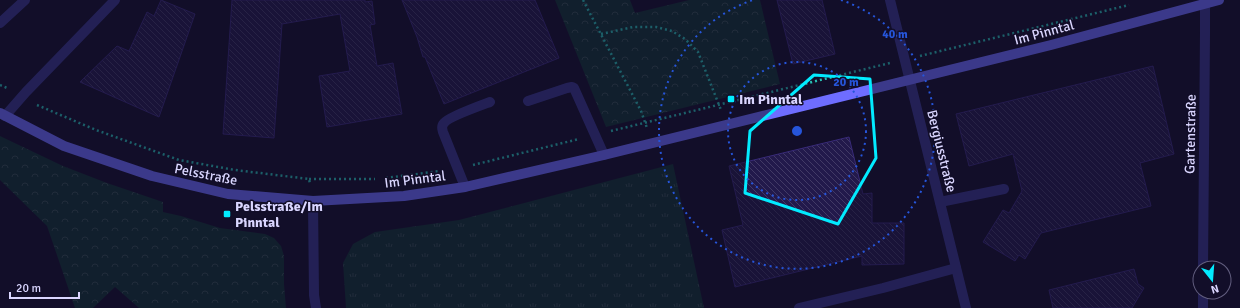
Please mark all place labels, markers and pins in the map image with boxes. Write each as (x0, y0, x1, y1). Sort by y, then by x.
place label: Im Pinntal (739, 91, 803, 108)
marker: Im Pinntal (726, 94, 736, 104)
centre of rings (790, 124, 804, 138)
place label: Pelsstraße/Im Pinntal (235, 198, 323, 231)
marker: Pelsstraße/Im Pinntal (222, 209, 232, 219)

